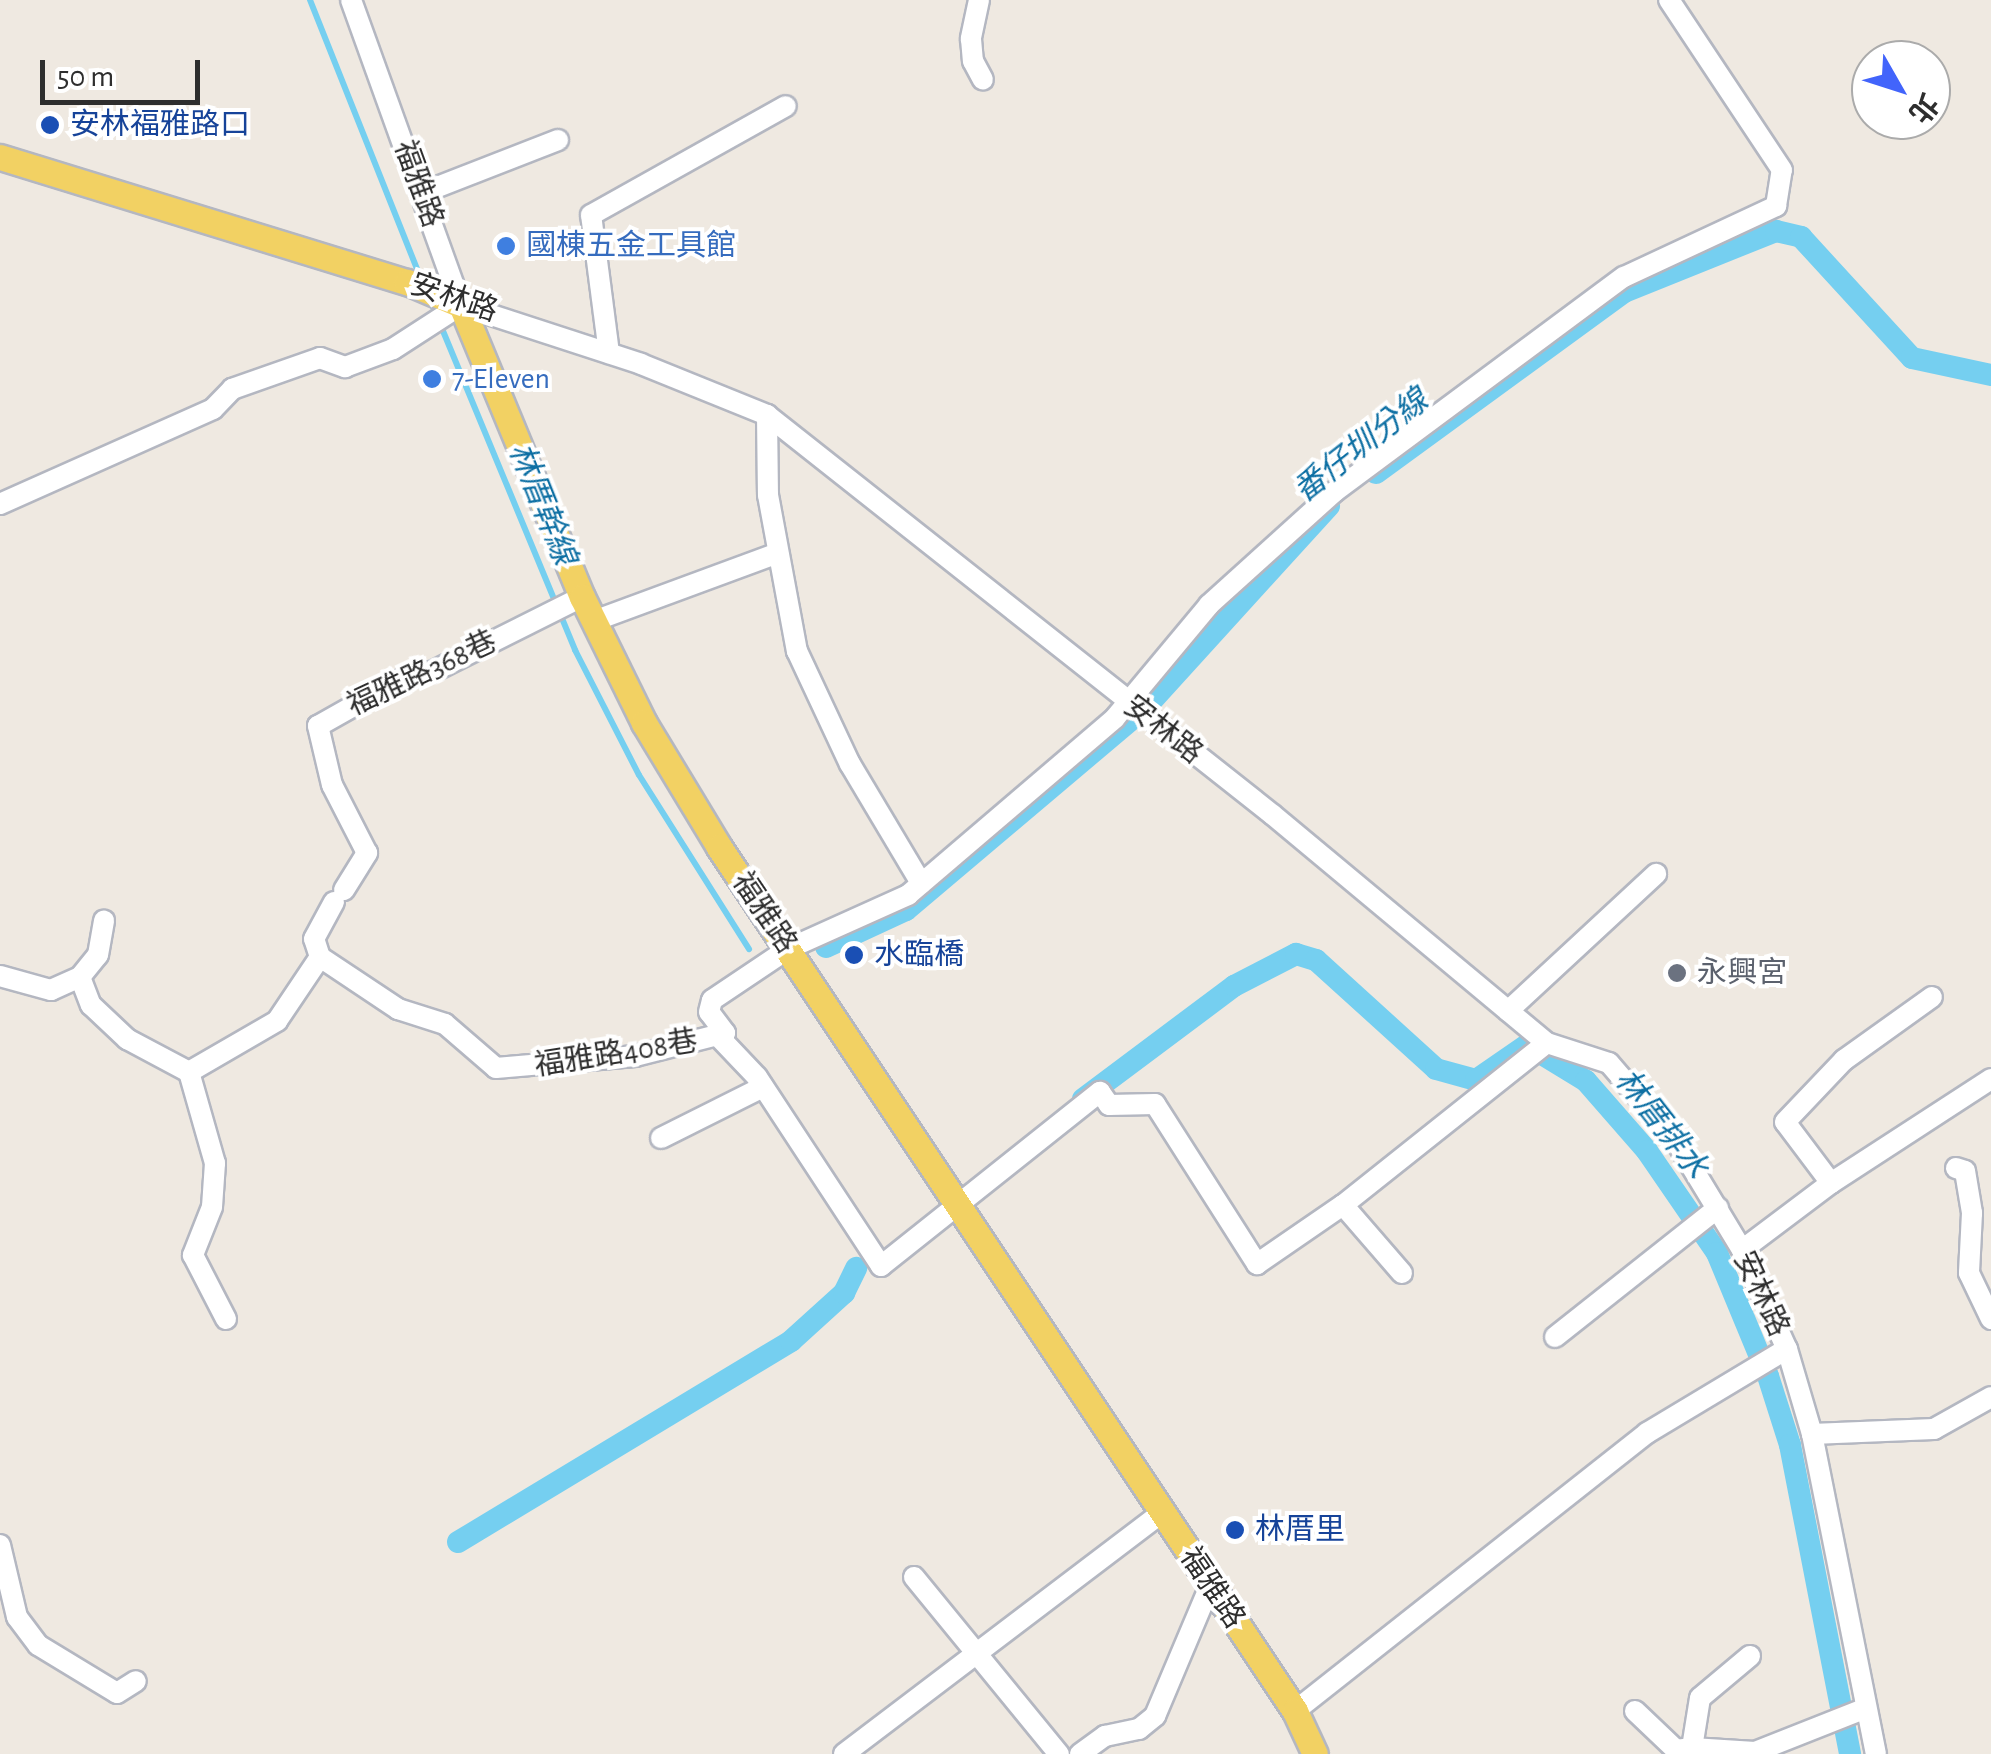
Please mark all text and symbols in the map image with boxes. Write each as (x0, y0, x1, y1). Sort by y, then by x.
scale bar (45, 40, 205, 102)
north arrow (1851, 40, 1951, 140)
text: 50 m (57, 62, 114, 92)
text: 北 (1903, 88, 1942, 127)
place label: 安林福雅路口 (70, 107, 250, 143)
marker: 安林福雅路口 (39, 114, 61, 136)
street label: 福雅路 (386, 136, 450, 232)
place label: 國棟五金工具館 (526, 228, 736, 264)
marker: 國棟五金工具館 (495, 235, 517, 257)
street label: 安林路 (406, 266, 502, 330)
place label: 7-Eleven (452, 361, 550, 397)
marker: 7-Eleven (421, 368, 443, 390)
water label: 番仔圳分線 (1286, 382, 1436, 510)
water label: 林厝幹線 (500, 437, 584, 571)
street label: 福雅路368巷 (342, 624, 502, 724)
street label: 安林路 (1116, 688, 1210, 772)
street label: 福雅路 (724, 866, 804, 960)
place label: 水臨橋 (874, 937, 964, 973)
marker: 水臨橋 (843, 944, 865, 966)
place label: 永興宮 (1697, 955, 1787, 991)
marker: 永興宮 (1666, 962, 1688, 984)
street label: 福雅路408巷 (532, 1023, 700, 1085)
water label: 林厝排水 (1606, 1062, 1716, 1186)
street label: 安林路 (1726, 1246, 1796, 1342)
place label: 林厝里 (1255, 1512, 1345, 1548)
marker: 林厝里 (1224, 1519, 1246, 1541)
street label: 福雅路 (1172, 1541, 1252, 1635)

